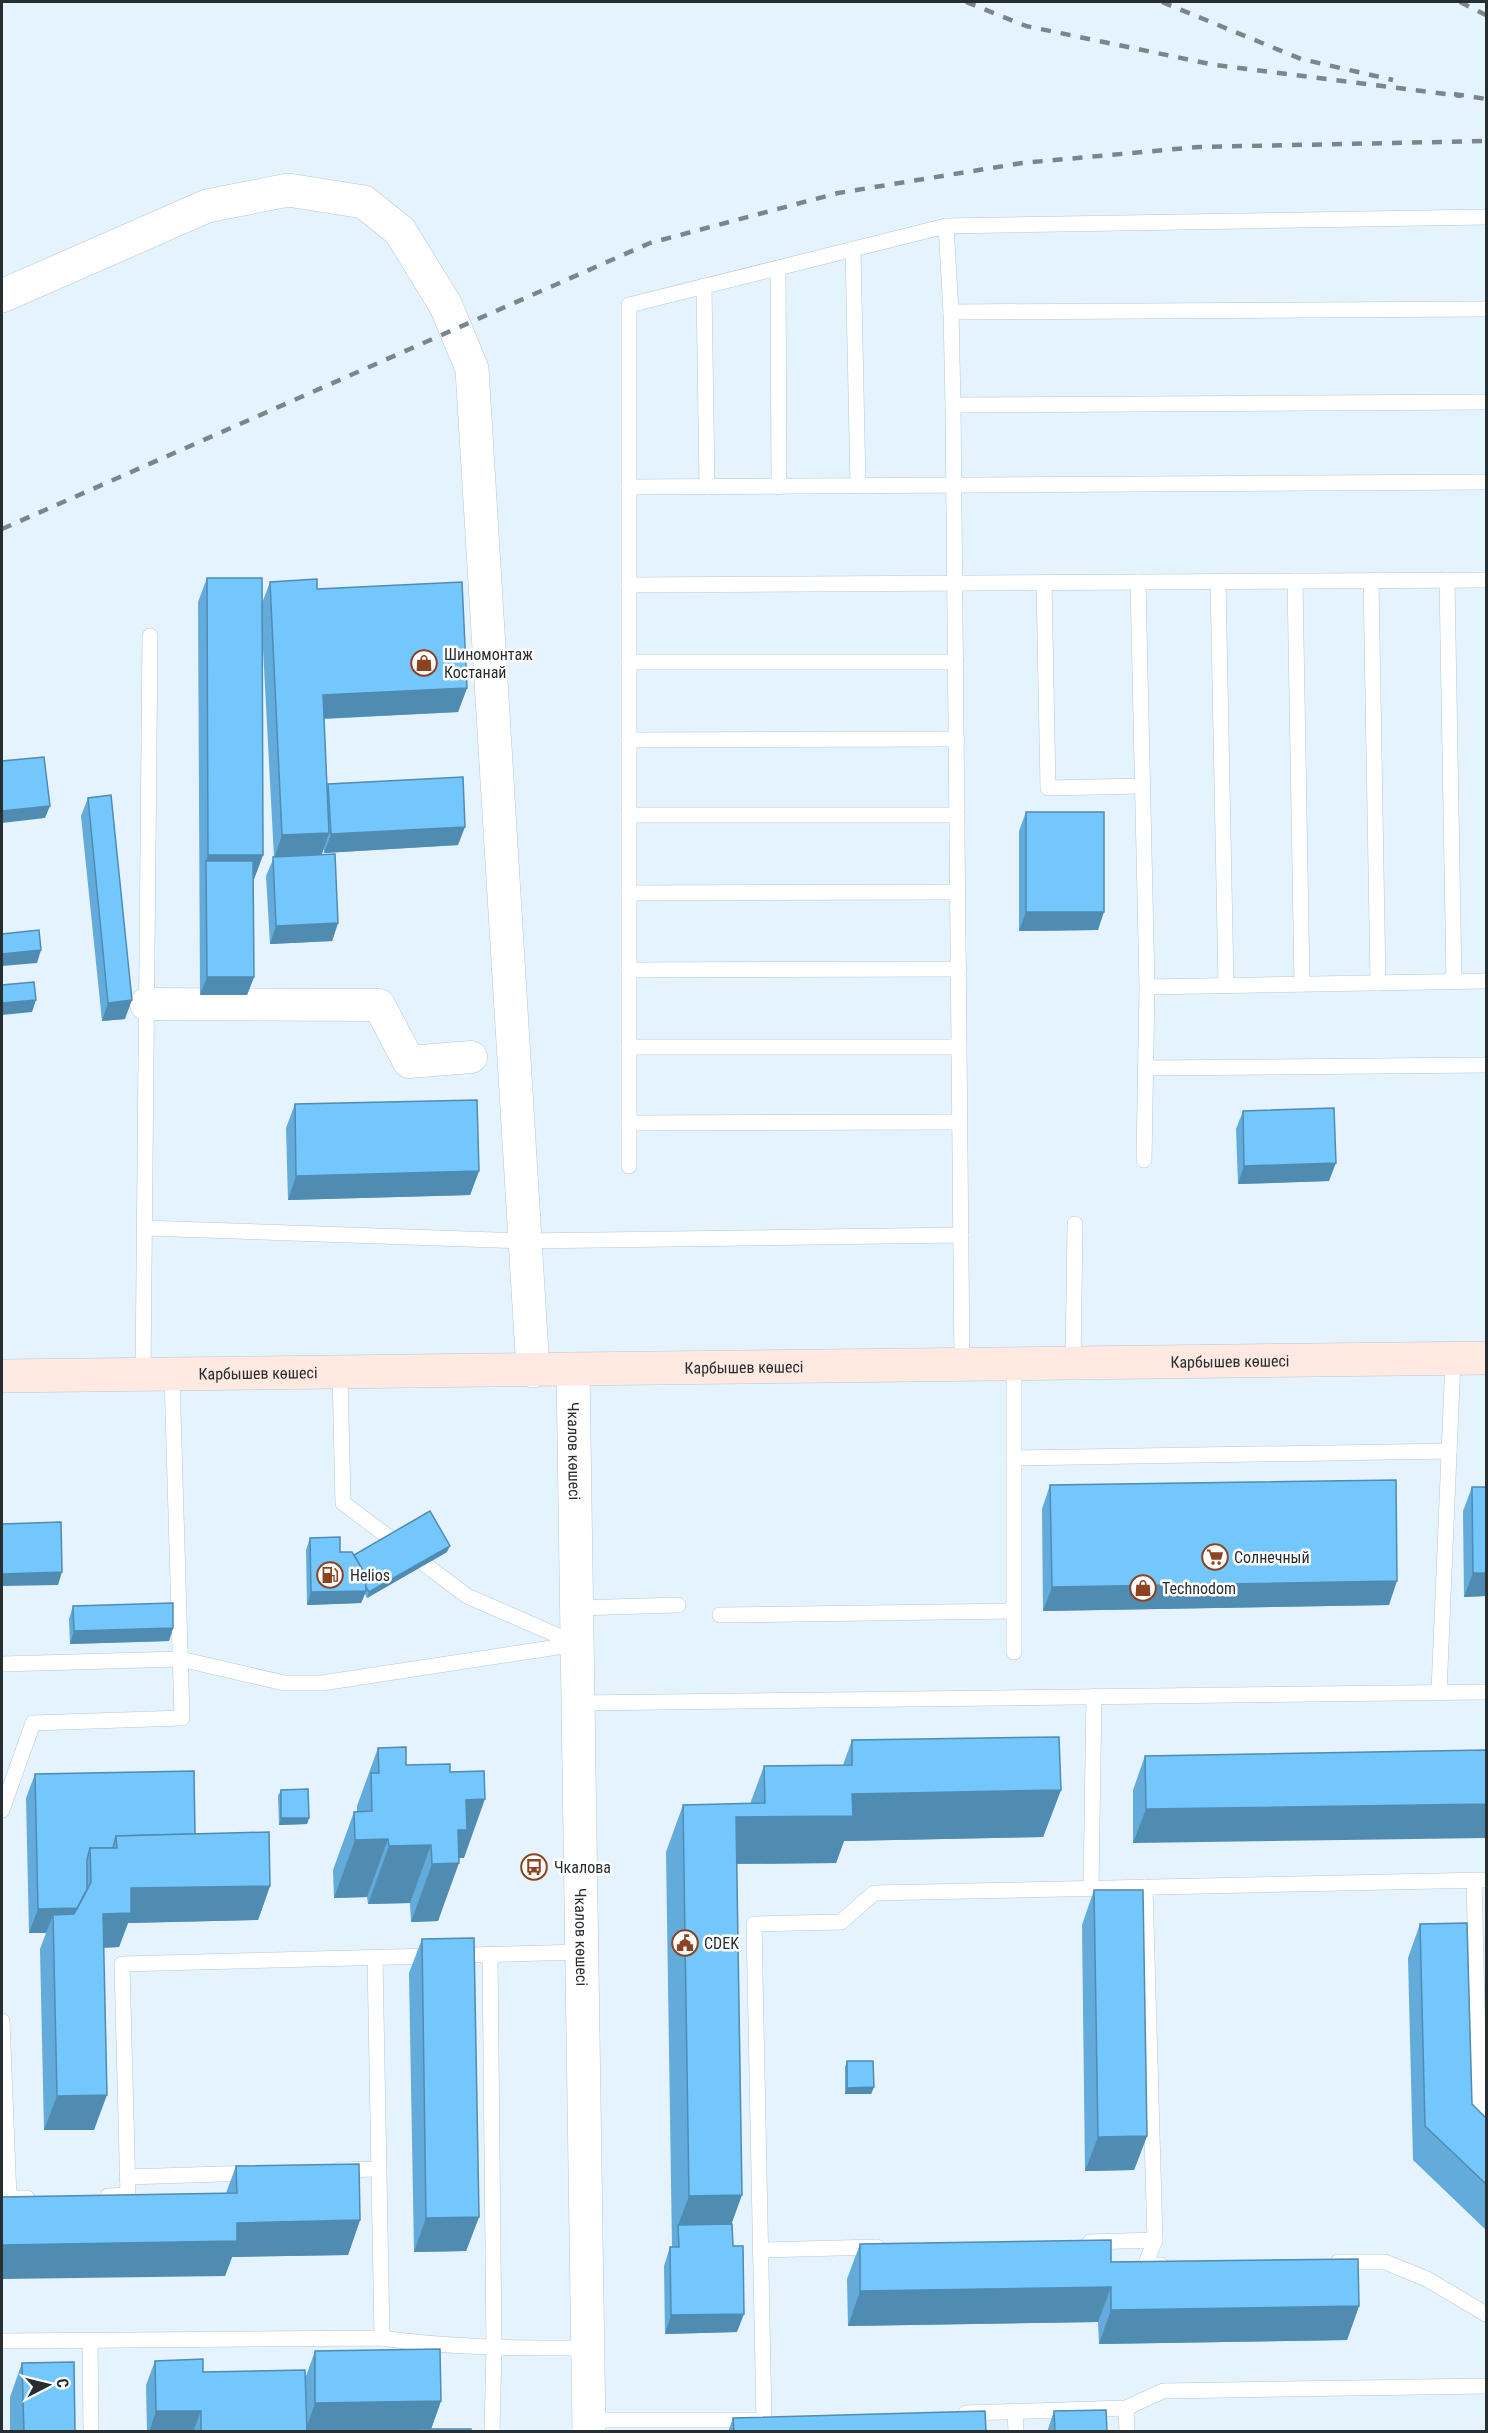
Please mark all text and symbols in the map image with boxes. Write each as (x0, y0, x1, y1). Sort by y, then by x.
place label: Шиномонтаж Костанай (444, 645, 533, 682)
shop icon: Шиномонтаж Костанай (409, 648, 439, 678)
street label: Карбышев көшесі (1170, 1351, 1290, 1371)
street label: Карбышев көшесі (684, 1357, 804, 1377)
street label: Карбышев көшесі (198, 1363, 318, 1383)
street label: Чкалов көшесі (564, 1402, 584, 1500)
supermarket icon: Солнечный (1200, 1542, 1230, 1572)
place label: Солнечный (1234, 1548, 1310, 1567)
fuel station icon: Helios (315, 1560, 345, 1590)
place label: Helios (350, 1566, 390, 1585)
shop icon: Technodom (1128, 1573, 1158, 1603)
place label: Technodom (1162, 1579, 1236, 1598)
bus stop icon: Чкалова (519, 1852, 549, 1882)
place label: Чкалова (554, 1858, 611, 1877)
street label: Чкалов көшесі (571, 1888, 592, 1986)
public building icon: CDEK (670, 1928, 700, 1958)
place label: CDEK (704, 1934, 739, 1953)
north arrow (18, 2355, 78, 2415)
text: С (52, 2378, 72, 2389)

